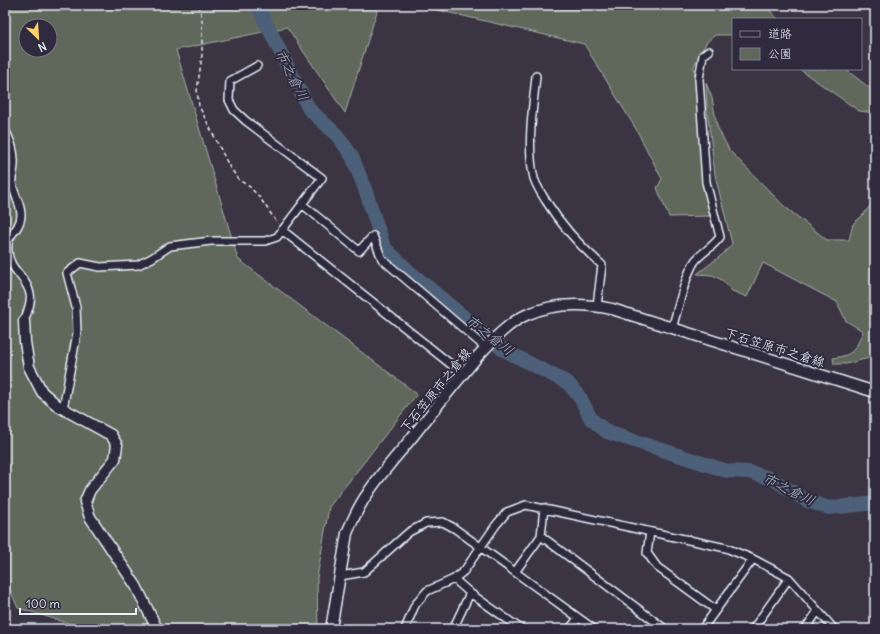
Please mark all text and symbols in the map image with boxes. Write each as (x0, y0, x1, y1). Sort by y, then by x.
north arrow (18, 18, 58, 58)
legend (732, 18, 862, 70)
text: 道路 (768, 26, 792, 41)
text: N (36, 39, 49, 55)
water label: 市之倉川 (271, 46, 313, 104)
text: 公園 (768, 46, 792, 61)
water label: 市之倉川 (462, 311, 518, 359)
street label: 下石笠原市之倉線 (723, 324, 828, 371)
street label: 下石笠原市之倉線 (396, 344, 475, 436)
water label: 市之倉川 (760, 469, 818, 509)
scale bar (20, 590, 136, 616)
text: 100 m (26, 596, 60, 611)

